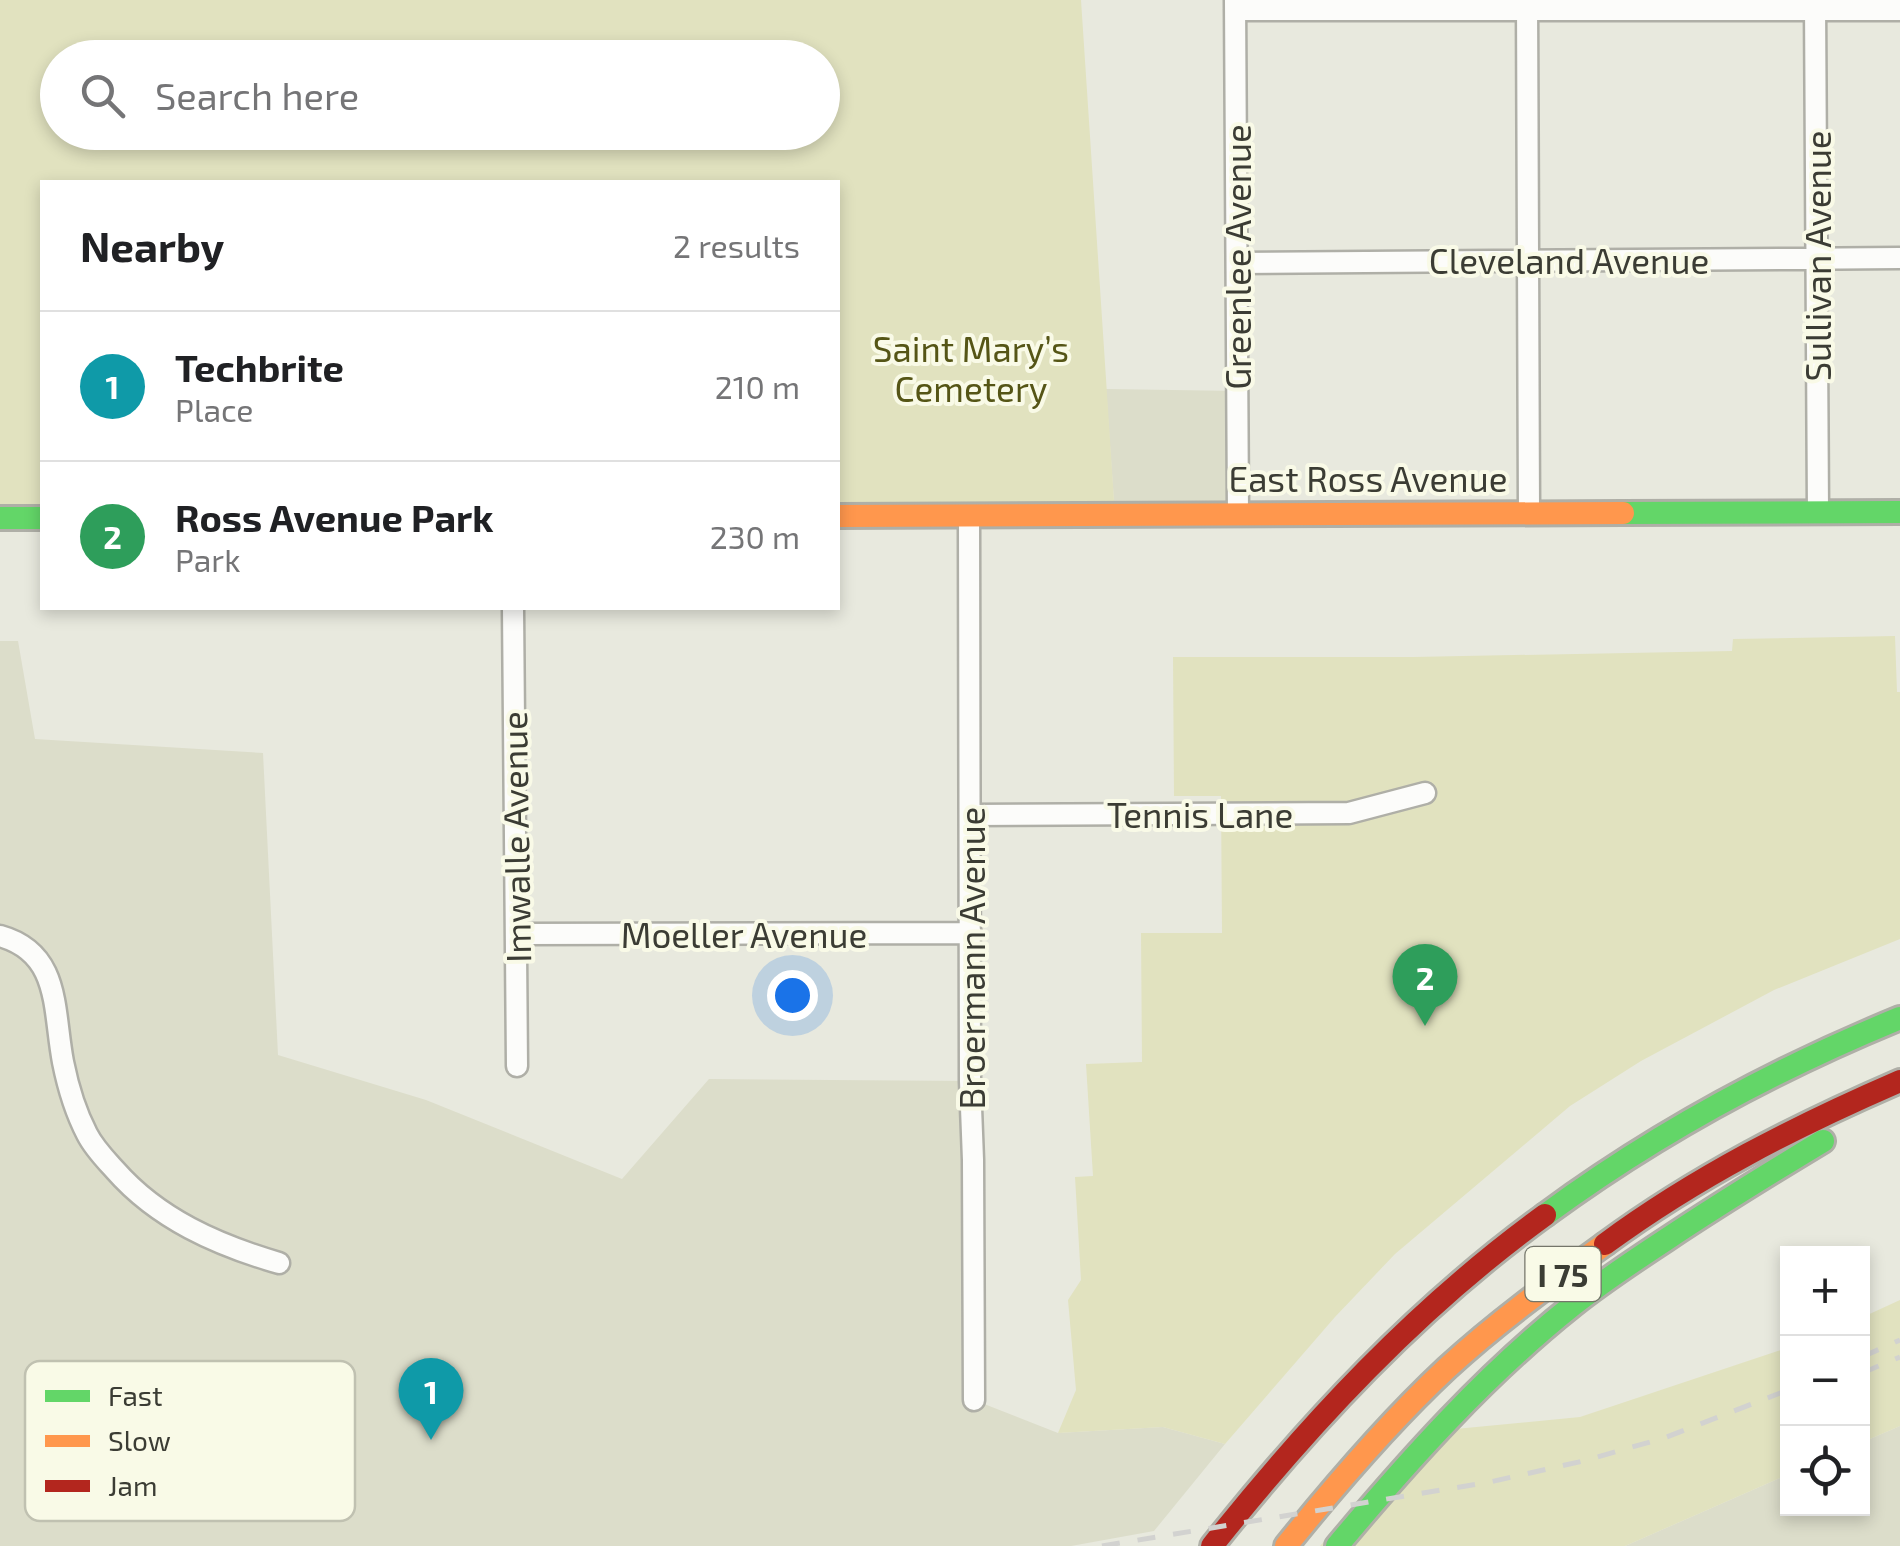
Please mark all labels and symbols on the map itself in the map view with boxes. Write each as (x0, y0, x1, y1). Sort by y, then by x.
street label: Greenlee Avenue (1216, 124, 1258, 390)
street label: Sullivan Avenue (1796, 130, 1838, 382)
street label: Cleveland Avenue (1429, 239, 1709, 281)
park label: Saint Mary’s Cemetery (873, 327, 1069, 409)
street label: East Ross Avenue (1229, 457, 1507, 499)
street label: Imwalle Avenue (492, 711, 538, 963)
street label: Tennis Lane (1107, 793, 1293, 835)
street label: Broermann Avenue (950, 807, 992, 1109)
street label: Moeller Avenue (621, 913, 867, 955)
pin: 2 (1392, 944, 1458, 1026)
your location (767, 970, 818, 1021)
road number: I 75 (1526, 1247, 1600, 1301)
pin: 1 (398, 1358, 464, 1440)
legend (25, 1361, 355, 1521)
text: Fast (108, 1378, 163, 1412)
text: Slow (108, 1423, 171, 1457)
text: Jam (108, 1468, 157, 1502)

